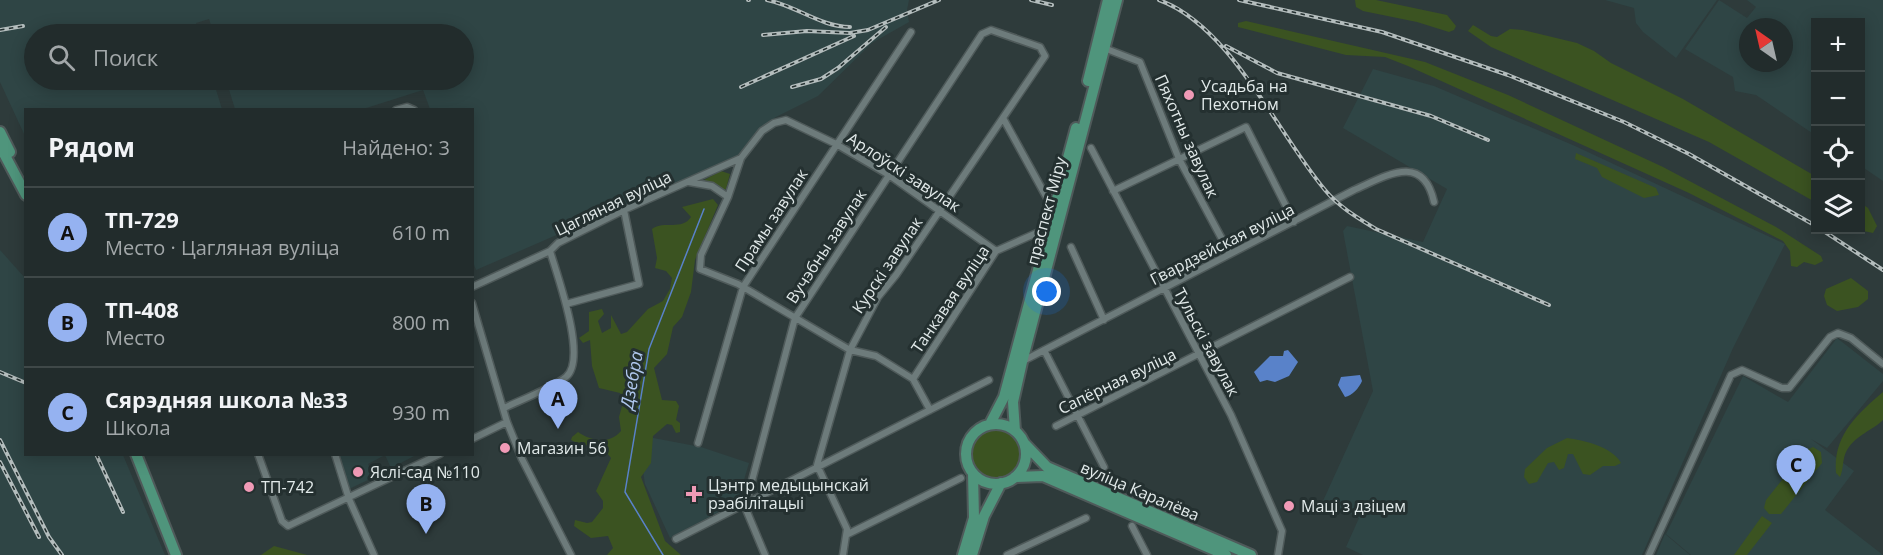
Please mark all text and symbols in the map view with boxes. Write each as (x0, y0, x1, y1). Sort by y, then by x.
north arrow (1739, 18, 1793, 72)
map controls (1811, 18, 1865, 234)
button: + (1811, 18, 1865, 72)
search box (24, 24, 474, 90)
icon: search (45, 41, 78, 74)
text: Поиск (93, 42, 158, 72)
street label: Пяхотны завулак (1150, 71, 1224, 202)
button: − (1811, 72, 1865, 126)
place label: Усадьба на Пехотном (1201, 75, 1288, 115)
marker: Усадьба на Пехотном (1182, 88, 1196, 102)
button: locate (1811, 126, 1865, 180)
street label: Арлоўскі завулак (843, 127, 966, 217)
text: Рядом (48, 129, 135, 165)
text: Найдено: 3 (342, 134, 450, 161)
street label: праспект Міру (1021, 153, 1071, 268)
street label: Прамы завулак (729, 164, 813, 276)
street label: Цагляная вуліца (551, 165, 675, 241)
button: layers (1811, 180, 1865, 234)
street label: Вучэбны завулак (781, 184, 872, 307)
street label: Гвардзейская вуліца (1146, 198, 1298, 290)
text: ТП-729 (105, 204, 179, 234)
street label: Курскі завулак (847, 212, 928, 318)
text: A (61, 219, 74, 246)
text: 610 m (392, 219, 450, 246)
text: Место · Цагляная вуліца (105, 234, 340, 261)
street label: Танкавая вуліца (906, 241, 994, 357)
your location (1032, 277, 1061, 306)
street label: Тульскі завулак (1169, 284, 1245, 401)
text: ТП-408 (105, 294, 179, 324)
text: B (61, 309, 74, 336)
text: 800 m (392, 309, 450, 336)
text: Место (105, 324, 165, 351)
street label: Сапёрная вуліца (1054, 343, 1180, 419)
water label: Дзебра (614, 349, 648, 413)
pin: A (538, 380, 578, 429)
text: Сярэдняя школа №33 (105, 384, 348, 414)
text: C (61, 399, 74, 426)
text: 930 m (392, 399, 450, 426)
text: Школа (105, 414, 171, 441)
place label: Магазин 56 (517, 437, 607, 459)
marker: Магазин 56 (498, 441, 512, 455)
pin: C (1776, 446, 1816, 495)
street label: вуліца Каралёва (1077, 456, 1203, 526)
place label: Яслі-сад №110 (370, 461, 480, 483)
marker: Яслі-сад №110 (351, 465, 365, 479)
place label: Цэнтр медыцынскай рэабілітацыі (708, 474, 869, 514)
place label: ТП-742 (261, 476, 314, 498)
marker: ТП-742 (242, 480, 256, 494)
pin: B (406, 484, 446, 534)
marker: Цэнтр медыцынскай рэабілітацыі (685, 485, 703, 503)
place label: Маці з дзіцем (1301, 495, 1406, 517)
marker: Маці з дзіцем (1282, 499, 1296, 513)

